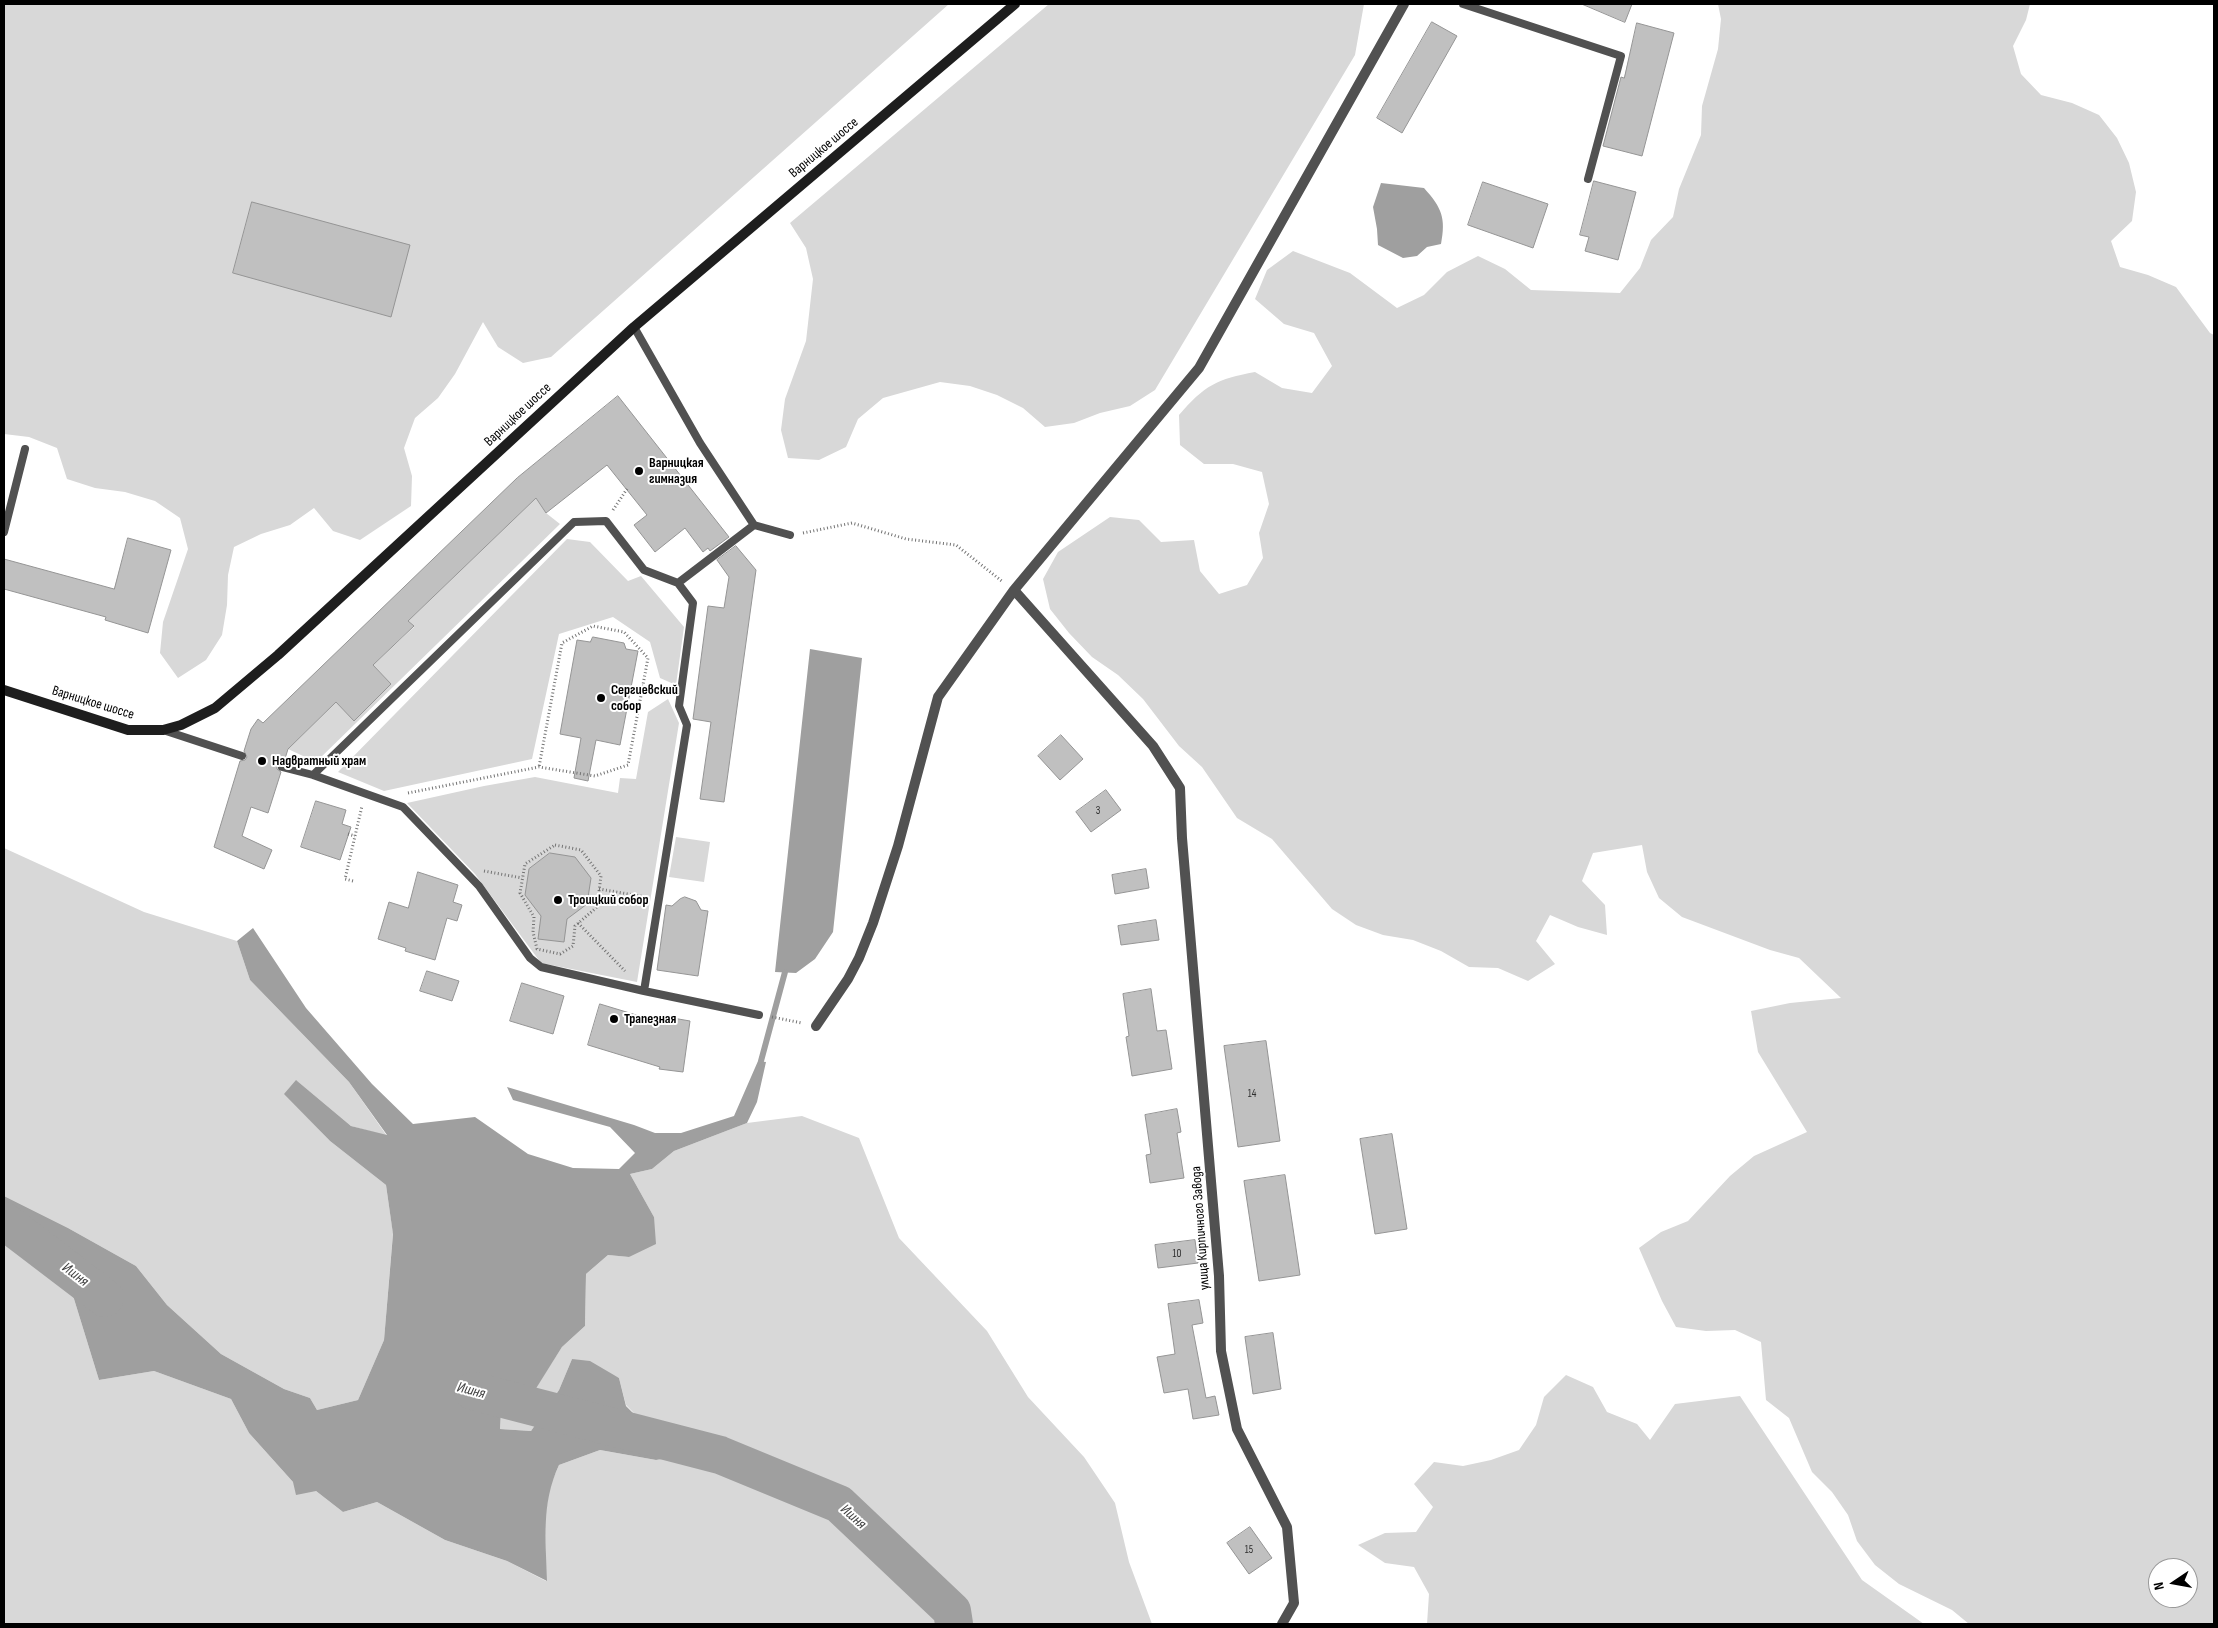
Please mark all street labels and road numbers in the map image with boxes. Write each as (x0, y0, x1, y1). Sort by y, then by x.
street label: Варницкое шоссе (786, 114, 862, 182)
street label: Варницкое шоссе (481, 380, 555, 450)
street label: Варницкое шоссе (50, 683, 136, 723)
street label: улица Кирпичного Завода (1188, 1165, 1214, 1291)

